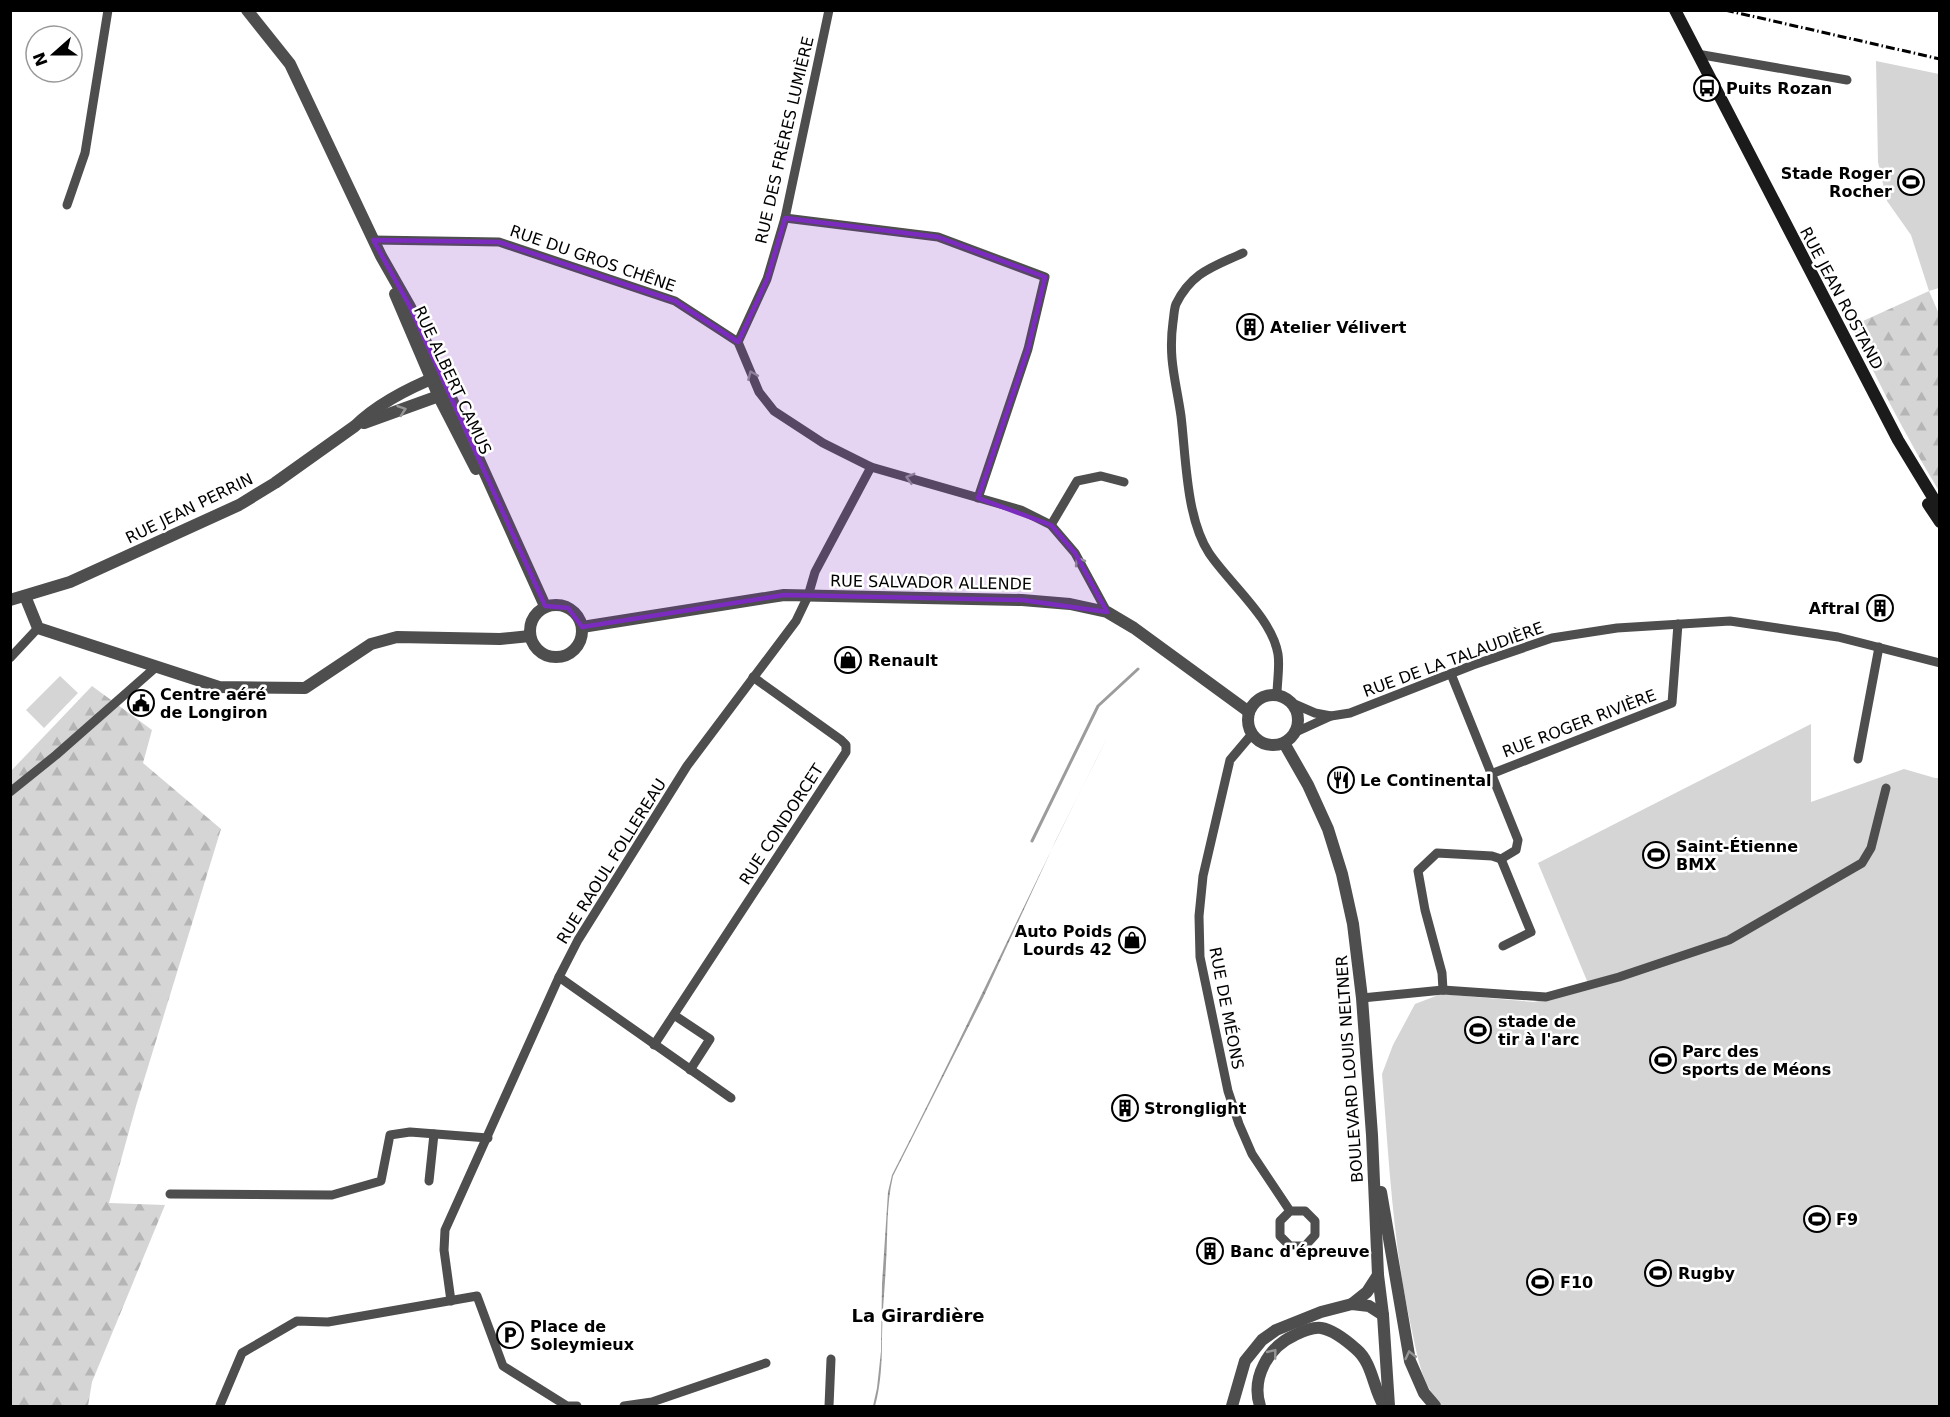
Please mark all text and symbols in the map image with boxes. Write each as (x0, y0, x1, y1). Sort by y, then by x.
north arrow (24, 24, 84, 84)
street label: RUE DES FRÈRES LUMIÈRE (751, 35, 818, 246)
text: N (29, 50, 52, 69)
bus stop icon: Puits Rozan (1692, 73, 1722, 103)
place label: Puits Rozan (1726, 79, 1832, 98)
place label: Stade Roger Rocher (1781, 164, 1892, 201)
sports icon: Stade Roger Rocher (1896, 167, 1926, 197)
street label: RUE DU GROS CHÊNE (508, 221, 678, 296)
street label: RUE JEAN ROSTAND (1796, 224, 1887, 373)
street label: RUE ALBERT CAMUS (410, 303, 495, 457)
building icon: Atelier Vélivert (1235, 312, 1265, 342)
place label: Atelier Vélivert (1270, 318, 1407, 337)
one-way arrow (747, 371, 759, 382)
one-way arrow (396, 404, 407, 417)
street label: RUE JEAN PERRIN (122, 469, 256, 548)
one-way arrow (905, 473, 916, 485)
one-way arrow (1075, 557, 1086, 567)
street label: RUE SALVADOR ALLENDE (830, 571, 1032, 594)
building icon: Aftral (1865, 593, 1895, 623)
place label: Aftral (1809, 599, 1860, 618)
street label: RUE DE LA TALAUDIÈRE (1360, 618, 1546, 701)
shop icon: Renault (833, 645, 863, 675)
place label: Renault (868, 651, 938, 670)
place label: Centre aéré de Longiron (160, 685, 268, 722)
street label: RUE ROGER RIVIÈRE (1500, 685, 1659, 762)
public building icon: Centre aéré de Longiron (126, 688, 156, 718)
street label: RUE CONDORCET (735, 760, 828, 888)
restaurant icon: Le Continental (1326, 765, 1356, 795)
place label: Le Continental (1360, 771, 1491, 790)
street label: RUE RAOUL FOLLEREAU (553, 775, 670, 947)
place label: Saint-Étienne BMX (1676, 837, 1798, 874)
sports icon: Saint-Étienne BMX (1641, 840, 1671, 870)
place label: Auto Poids Lourds 42 (1015, 922, 1112, 959)
shop icon: Auto Poids Lourds 42 (1117, 925, 1147, 955)
street label: RUE DE MÉONS (1205, 945, 1248, 1071)
street label: BOULEVARD LOUIS NELTNER (1332, 955, 1367, 1183)
place label: stade de tir à l'arc (1498, 1012, 1580, 1049)
sports icon: stade de tir à l'arc (1463, 1015, 1493, 1045)
place label: Parc des sports de Méons (1682, 1042, 1831, 1079)
sports icon: Parc des sports de Méons (1648, 1045, 1678, 1075)
building icon: Stronglight (1110, 1093, 1140, 1123)
place label: Stronglight (1144, 1099, 1247, 1118)
sports icon: F9 (1802, 1204, 1832, 1234)
place label: F9 (1836, 1210, 1858, 1229)
building icon: Banc d'épreuve (1195, 1236, 1225, 1266)
place label: Banc d'épreuve (1230, 1242, 1370, 1261)
sports icon: Rugby (1643, 1258, 1673, 1288)
place label: Rugby (1678, 1264, 1736, 1283)
sports icon: F10 (1525, 1267, 1555, 1297)
place label: F10 (1560, 1273, 1593, 1292)
district label: La Girardière (851, 1305, 985, 1326)
place label: Place de Soleymieux (530, 1317, 635, 1354)
parking icon: Place de Soleymieux (495, 1320, 525, 1350)
one-way arrow (1265, 1349, 1276, 1360)
one-way arrow (1404, 1350, 1417, 1360)

